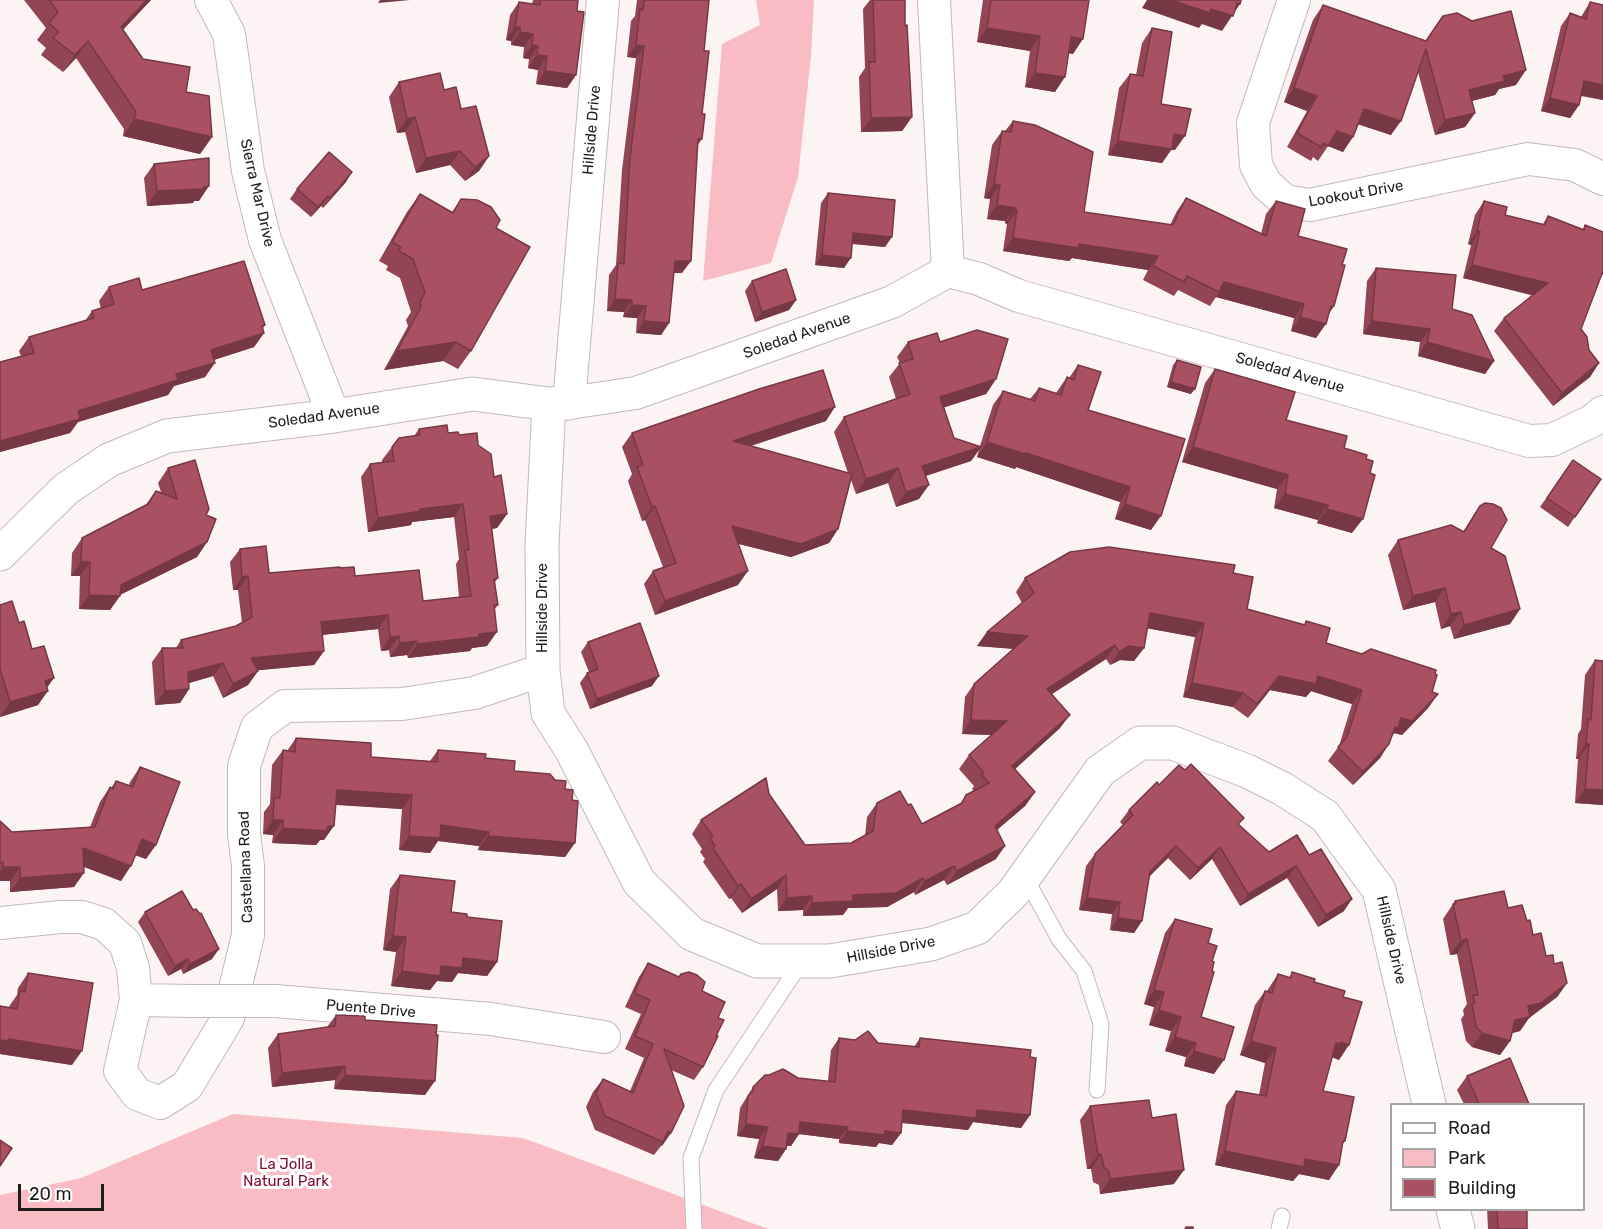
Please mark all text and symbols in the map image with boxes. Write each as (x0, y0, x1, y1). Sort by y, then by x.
street label: Hillside Drive (579, 84, 605, 176)
street label: Sierra Mar Drive (236, 137, 278, 249)
street label: Lookout Drive (1307, 177, 1405, 211)
street label: Soledad Avenue (741, 309, 853, 363)
street label: Soledad Avenue (1234, 349, 1346, 397)
street label: Soledad Avenue (267, 399, 381, 433)
street label: Hillside Drive (534, 563, 552, 653)
street label: Castellana Road (235, 811, 257, 923)
street label: Hillside Drive (1372, 894, 1410, 986)
street label: Hillside Drive (845, 933, 937, 967)
street label: Puente Drive (325, 996, 417, 1022)
legend (1390, 1103, 1585, 1211)
text: Road (1448, 1117, 1491, 1139)
text: Park (1448, 1147, 1485, 1169)
park label: La Jolla Natural Park (243, 1156, 329, 1191)
scale bar (21, 1172, 106, 1210)
text: Building (1448, 1177, 1516, 1199)
text: 20 m (29, 1183, 71, 1205)

